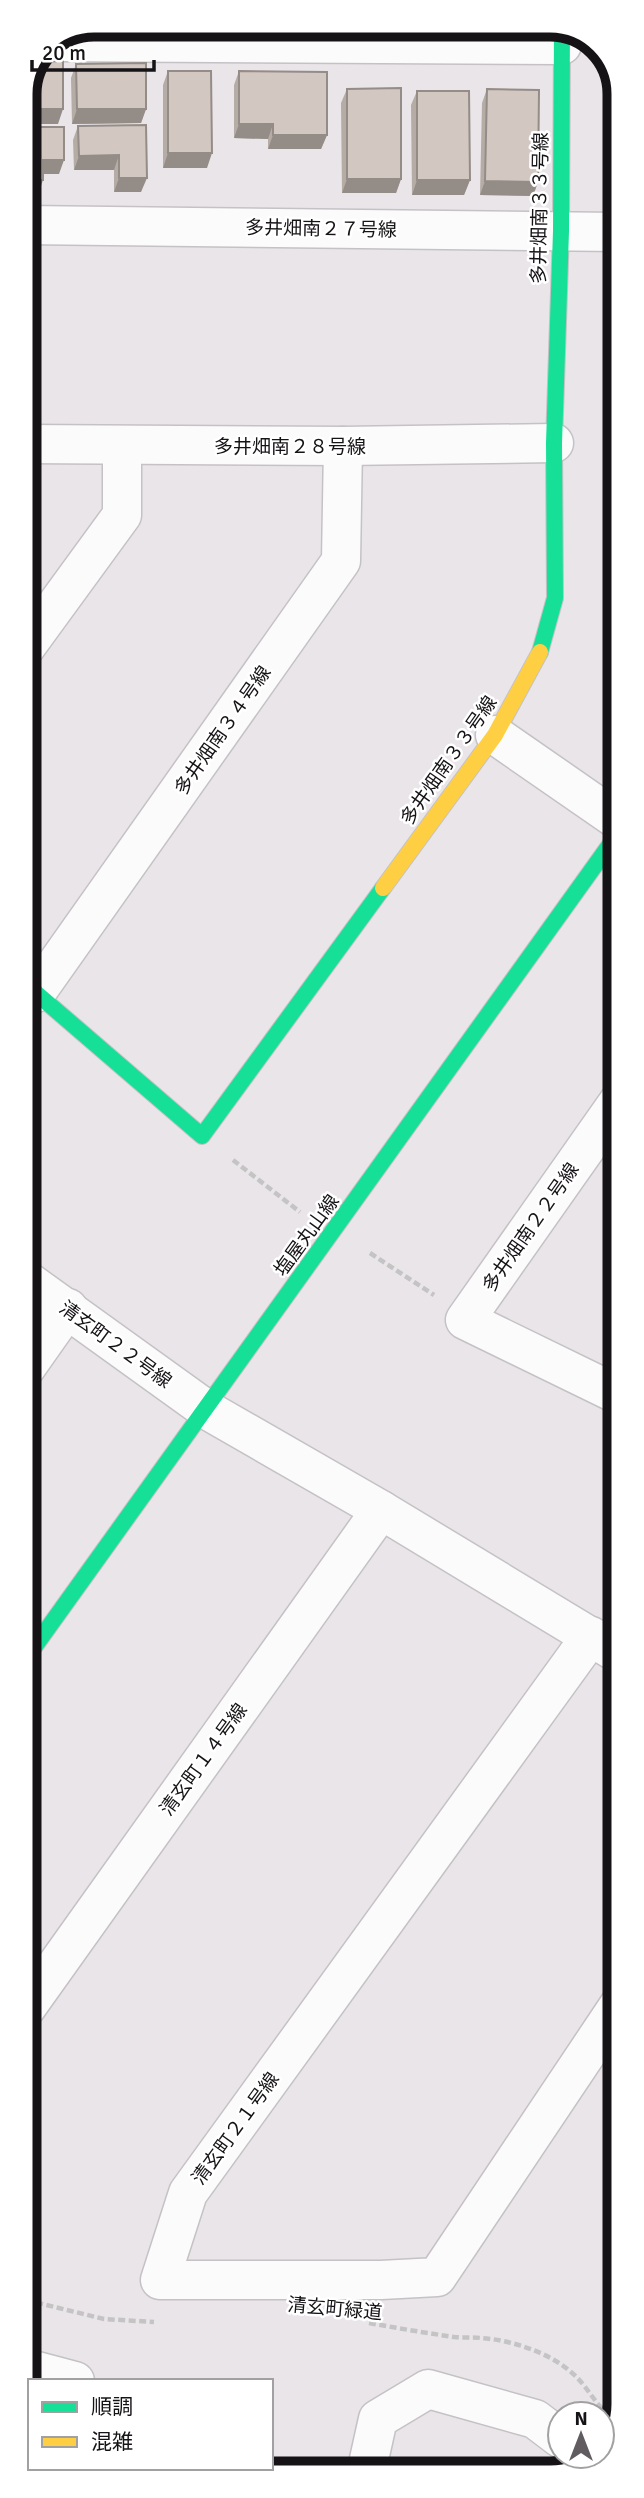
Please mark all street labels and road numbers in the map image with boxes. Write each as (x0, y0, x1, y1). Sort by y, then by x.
street label: 多井畑南３３号線 (527, 132, 553, 284)
street label: 多井畑南２７号線 (245, 216, 397, 242)
street label: 多井畑南２８号線 (214, 435, 366, 459)
street label: 多井畑南３４号線 (169, 661, 276, 800)
street label: 多井畑南３３号線 (395, 691, 502, 830)
street label: 多井畑南２２号線 (477, 1158, 584, 1297)
street label: 塩屋丸山線 (269, 1190, 344, 1281)
street label: 清玄町２２号線 (55, 1296, 176, 1394)
street label: 清玄町１４号線 (155, 1699, 253, 1820)
street label: 清玄町２１号線 (187, 2068, 285, 2189)
street label: 清玄町緑道 (287, 2293, 383, 2325)

